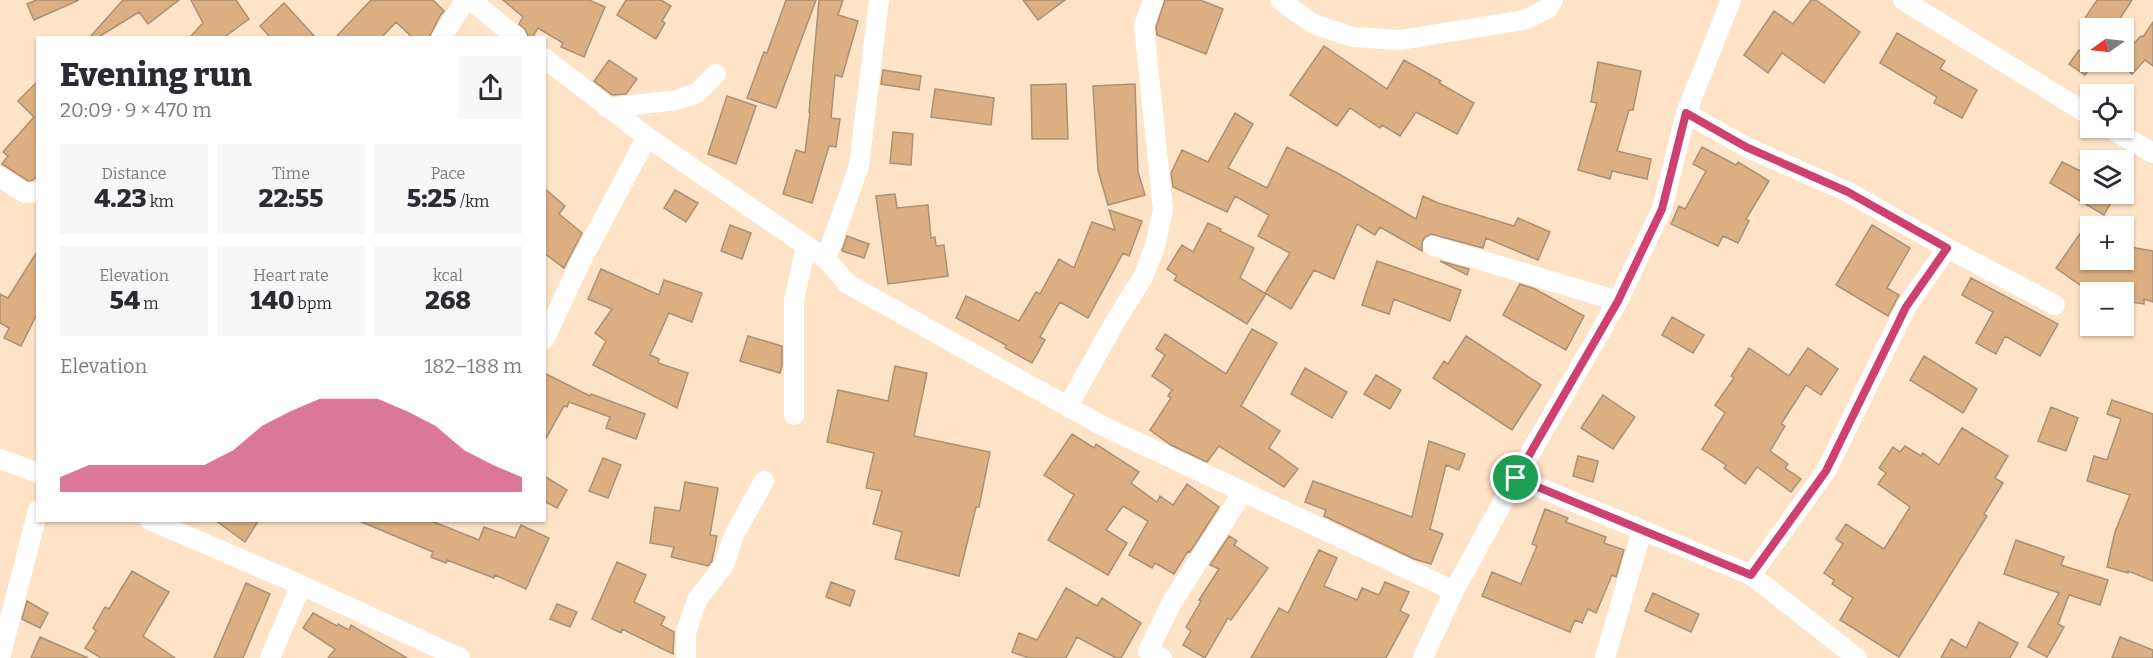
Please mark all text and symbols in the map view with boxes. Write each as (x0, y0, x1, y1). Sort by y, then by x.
north arrow (2080, 18, 2134, 72)
map controls (2080, 18, 2134, 336)
text: Evening run (60, 55, 252, 95)
button: share (459, 56, 522, 119)
button: locate (2080, 84, 2134, 138)
text: 20:09 · 9 × 470 m (60, 98, 212, 122)
button: layers (2080, 150, 2134, 204)
text: Distance (102, 164, 166, 183)
text: Time (272, 164, 310, 183)
text: Pace (431, 164, 465, 183)
text: 4.23 (94, 183, 147, 214)
text: 22:55 (259, 183, 323, 214)
text: 5:25 (407, 183, 457, 214)
text: km (147, 192, 174, 211)
text: /km (457, 192, 489, 211)
button: + (2080, 216, 2134, 270)
text: Elevation (99, 266, 169, 285)
text: Heart rate (253, 266, 329, 285)
text: kcal (433, 266, 463, 285)
button: − (2080, 282, 2134, 336)
text: 54 (110, 285, 140, 316)
text: 140 (250, 285, 294, 316)
text: 268 (425, 285, 471, 316)
text: m (140, 294, 159, 313)
text: bpm (294, 294, 332, 313)
text: Elevation (60, 354, 147, 378)
text: 182–188 m (424, 354, 522, 378)
pin (1490, 452, 1541, 503)
icon: arrive (1499, 461, 1532, 494)

